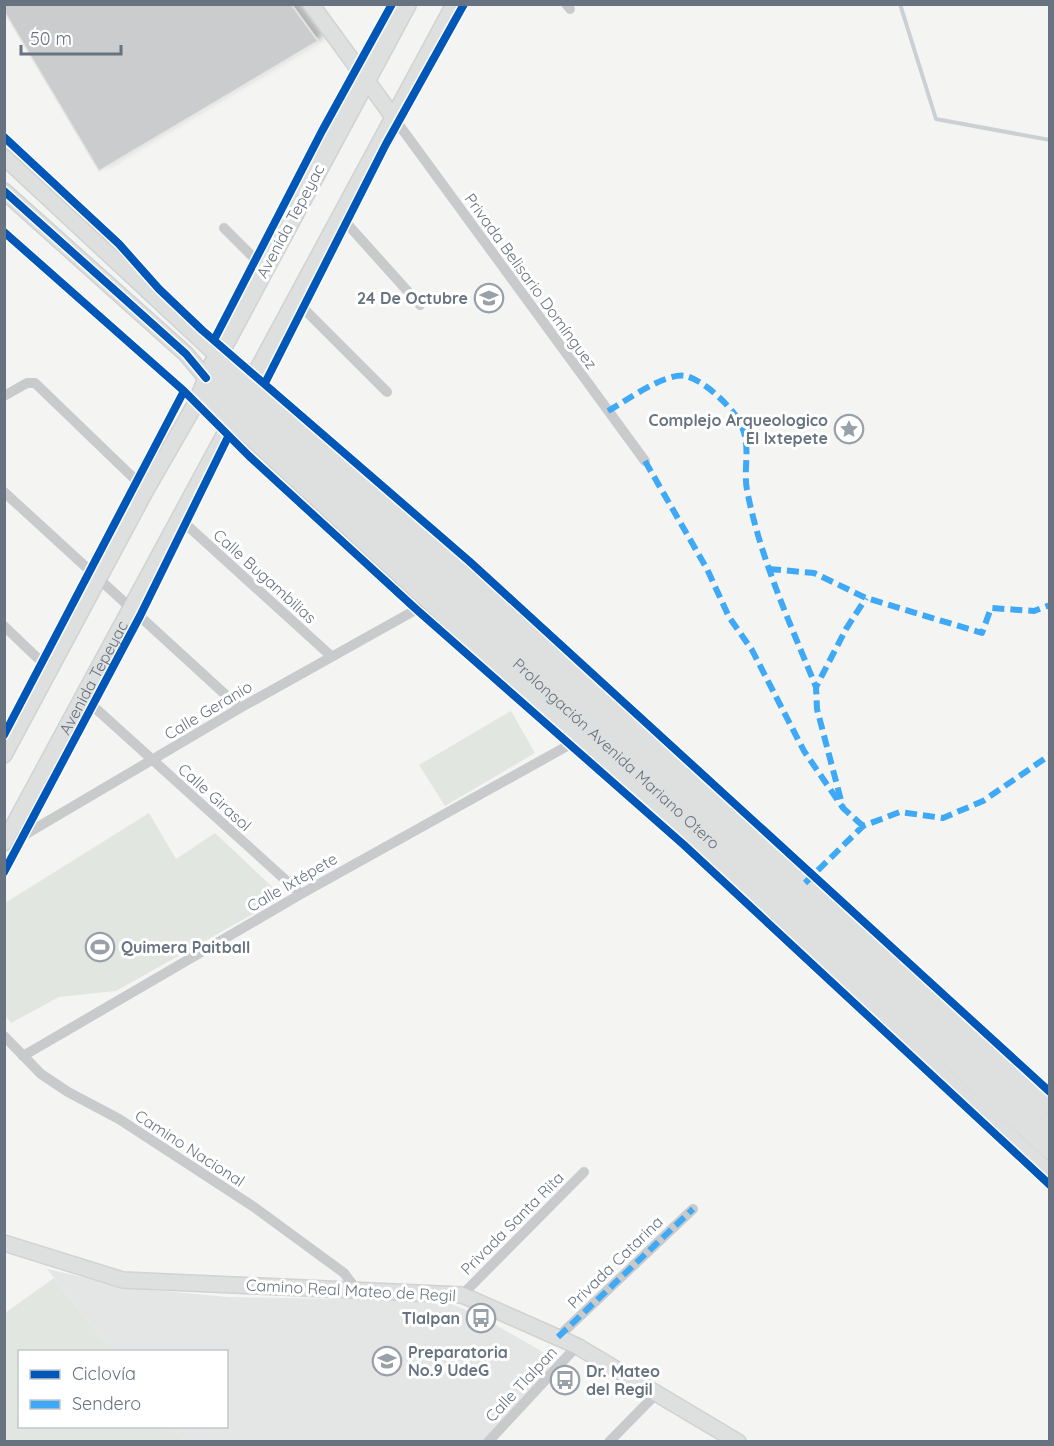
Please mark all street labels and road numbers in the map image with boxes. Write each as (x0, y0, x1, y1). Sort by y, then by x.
street label: Avenida Tepeyac (252, 161, 328, 281)
street label: Privada Belisario Domínguez (460, 189, 602, 373)
street label: Calle Bugambilias (209, 524, 321, 628)
street label: Avenida Tepeyac (54, 617, 132, 738)
street label: Prolongación Avenida Mariano Otero (509, 654, 724, 853)
street label: Calle Geranio (160, 676, 256, 744)
street label: Calle Girasol (174, 759, 256, 835)
street label: Calle Ixtépete (243, 848, 341, 916)
street label: Camino Nacional (131, 1105, 249, 1191)
street label: Privada Santa Rita (456, 1167, 568, 1279)
street label: Privada Catarina (563, 1211, 667, 1313)
street label: Camino Real Mateo de Regil (246, 1275, 456, 1305)
street label: Calle Tlalpan (481, 1342, 561, 1426)

